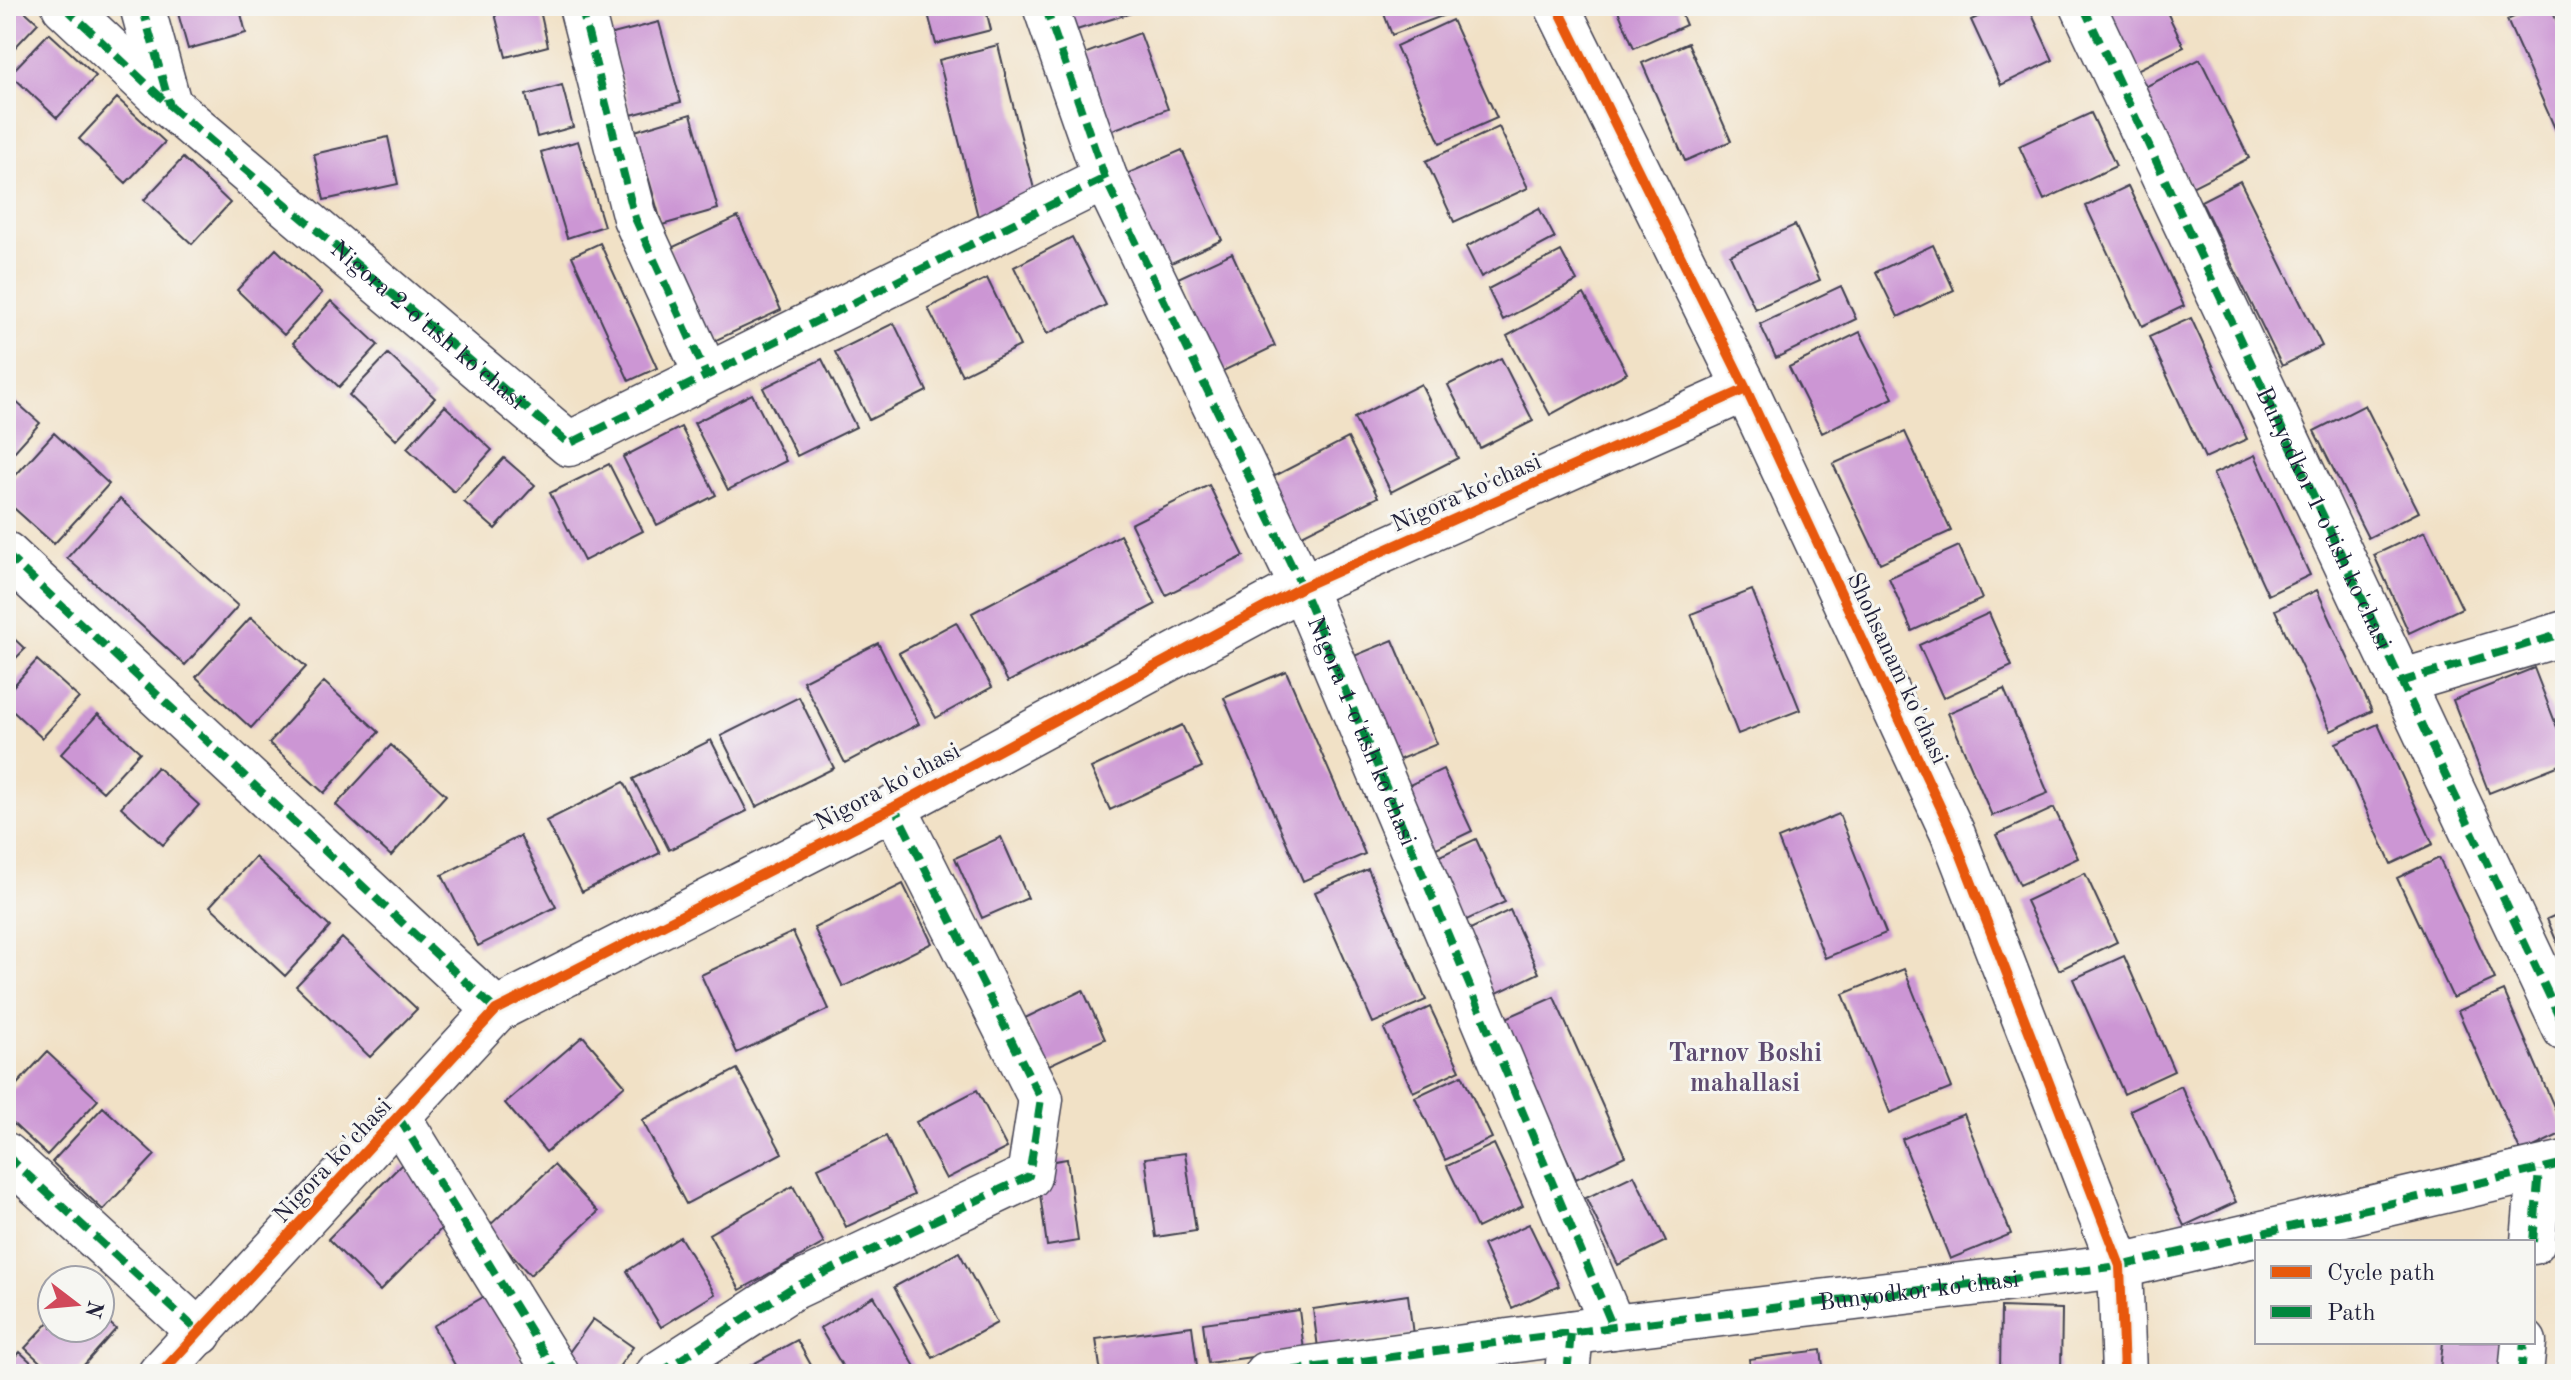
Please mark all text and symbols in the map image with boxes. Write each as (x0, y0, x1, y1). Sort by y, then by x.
street label: Nigora 2-o'tish ko'chasi (325, 237, 529, 415)
street label: Bunyodkor 1-o'tish ko'chasi (2250, 384, 2395, 654)
street label: Nigora ko'chasi (1389, 450, 1545, 537)
street label: Shohsanam ko'chasi (1841, 569, 1951, 768)
street label: Nigora 1-o'tish ko'chasi (1302, 613, 1419, 850)
street label: Nigora ko'chasi (811, 739, 964, 836)
district label: Tarnov Boshi mahallasi (1668, 1041, 1822, 1097)
street label: Nigora ko'chasi (270, 1094, 397, 1228)
legend (2255, 1240, 2535, 1344)
text: Cycle path (2327, 1262, 2435, 1286)
north arrow (36, 1264, 116, 1344)
street label: Bunyodkor ko'chasi (1817, 1268, 2020, 1316)
text: N (80, 1298, 106, 1320)
text: Path (2327, 1302, 2376, 1326)

